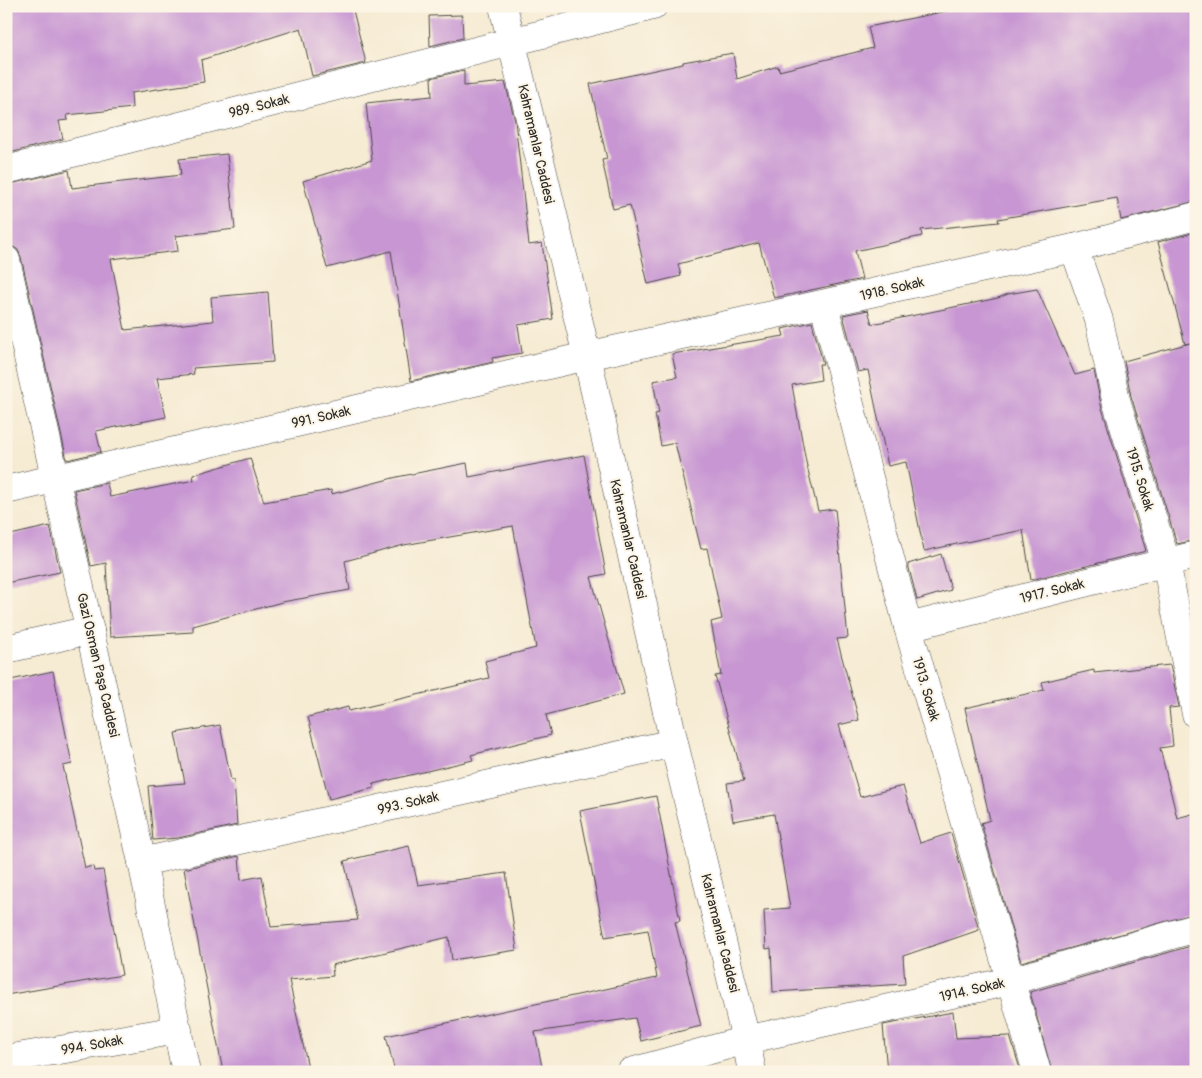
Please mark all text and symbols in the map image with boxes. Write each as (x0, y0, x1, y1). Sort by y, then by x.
street label: Kahramanlar Caddesi (514, 83, 558, 206)
street label: 989. Sokak (227, 90, 291, 122)
street label: 1918. Sokak (858, 273, 926, 305)
street label: 991. Sokak (290, 402, 352, 432)
street label: 1915. Sokak (1122, 445, 1158, 513)
street label: Kahramanlar Caddesi (606, 478, 650, 601)
street label: 1917. Sokak (1018, 575, 1086, 607)
street label: Gazi Osman Paşa Caddesi (73, 591, 123, 739)
street label: 1913. Sokak (909, 655, 943, 723)
street label: 993. Sokak (376, 788, 440, 818)
street label: Kahramanlar Caddesi (697, 872, 743, 995)
street label: 1914. Sokak (938, 974, 1006, 1006)
street label: 994. Sokak (60, 1031, 124, 1059)

